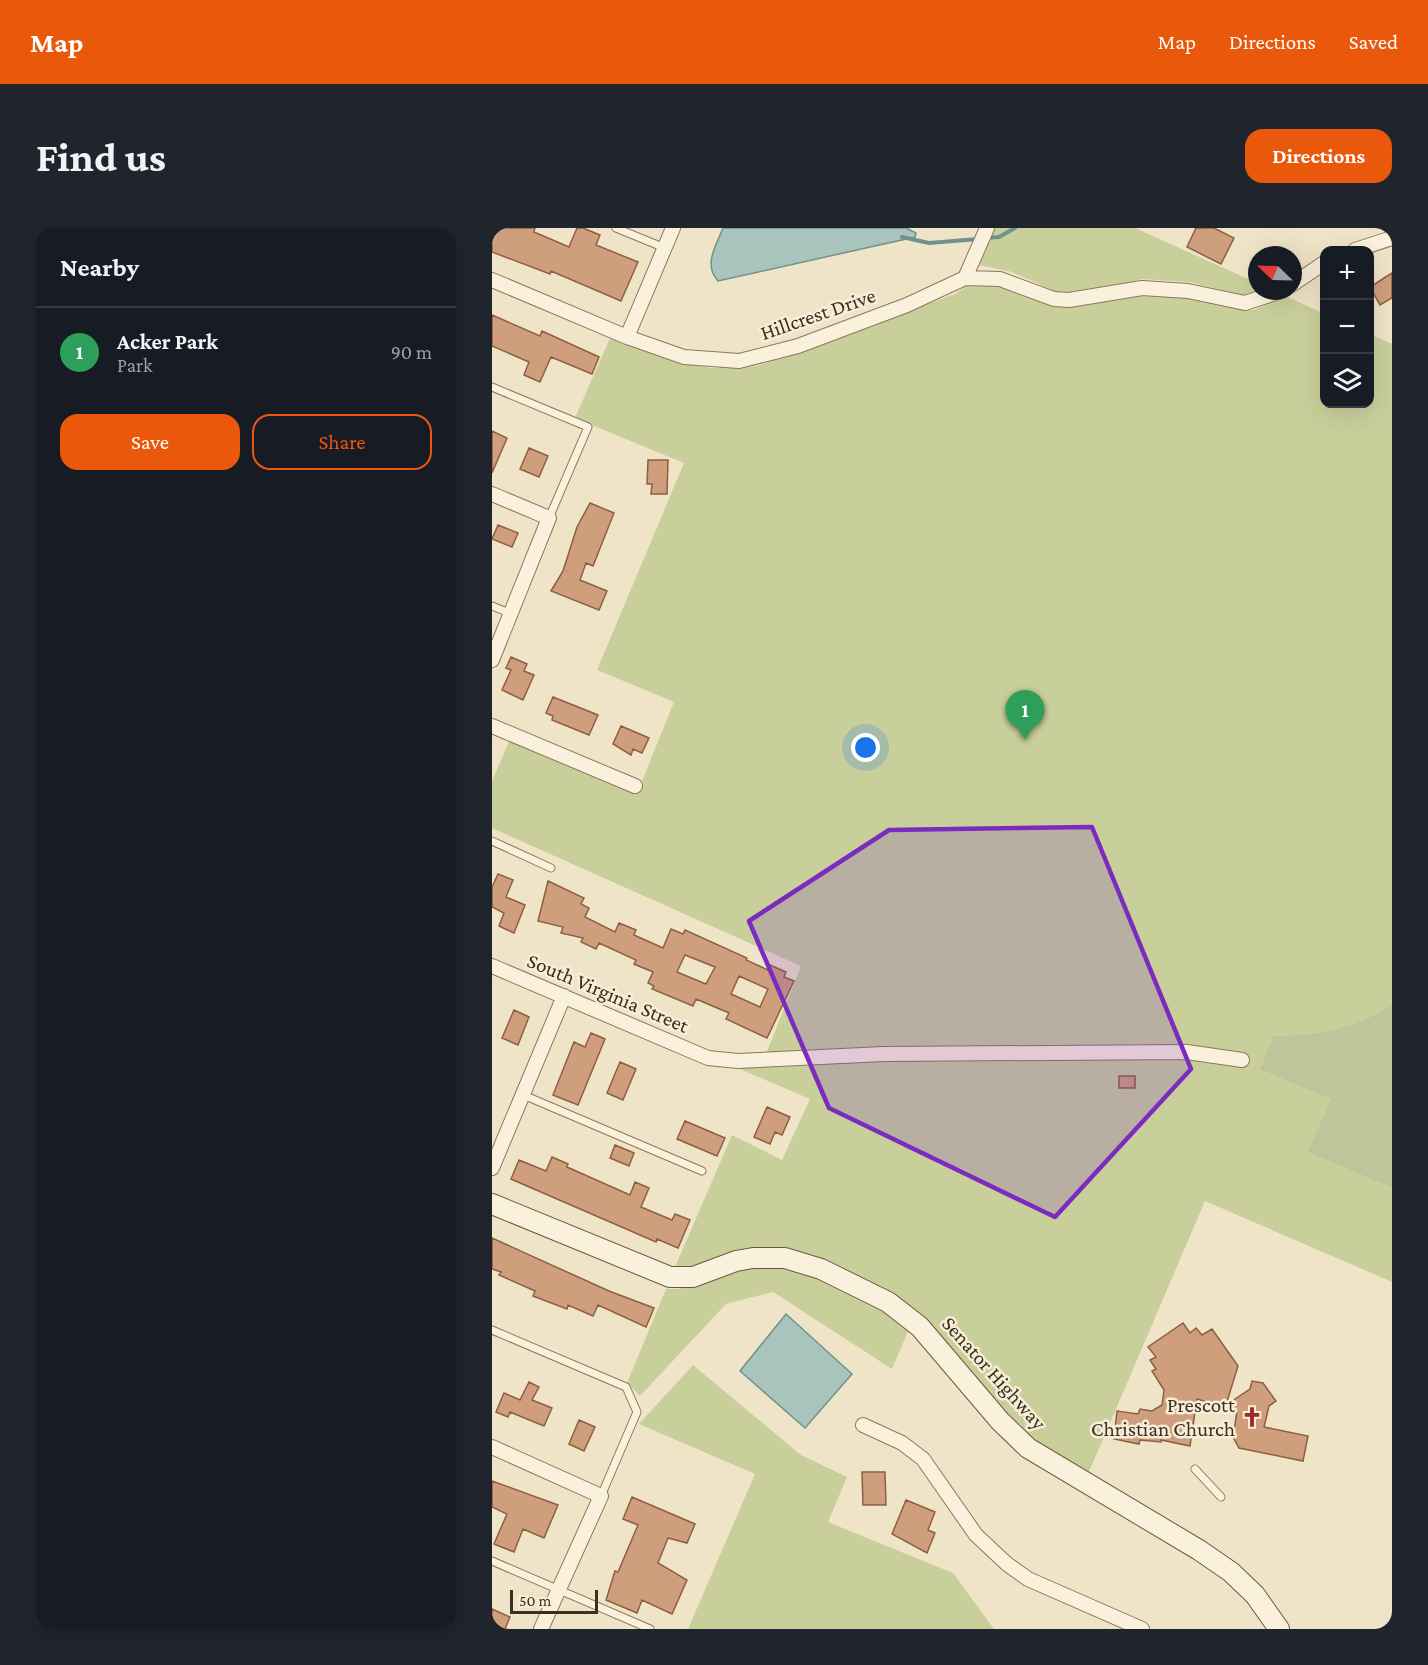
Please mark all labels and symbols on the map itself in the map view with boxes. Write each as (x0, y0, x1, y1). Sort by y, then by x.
north arrow (1248, 246, 1302, 300)
street label: Hillcrest Drive (757, 283, 879, 345)
pin: 1 (1006, 690, 1044, 740)
your location (851, 733, 880, 762)
street label: South Virginia Street (524, 948, 693, 1038)
street label: Senator Highway (937, 1311, 1051, 1435)
place label: Prescott Christian Church (1091, 1393, 1236, 1441)
church icon: Prescott Christian Church (1240, 1405, 1264, 1429)
scale bar (510, 1587, 598, 1614)

